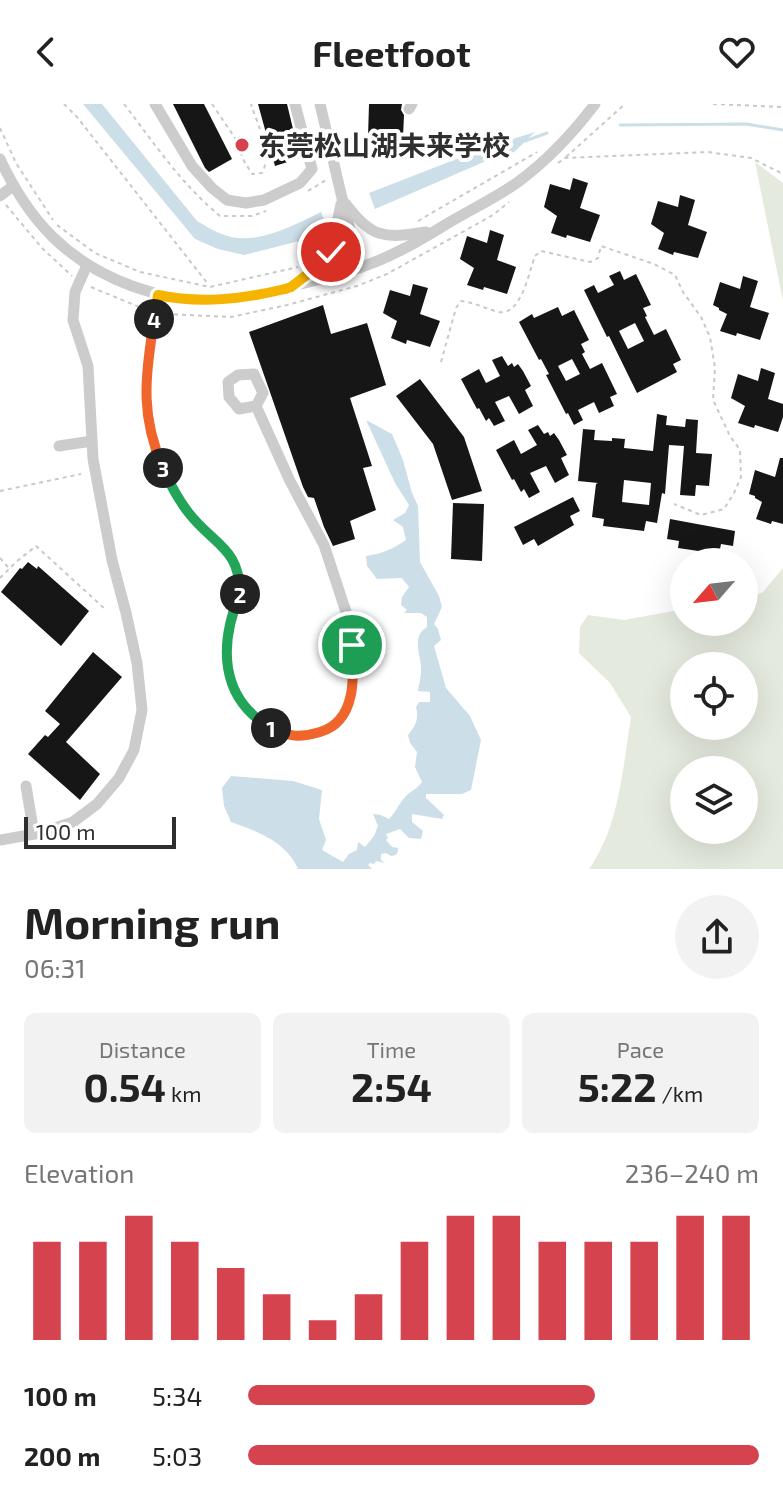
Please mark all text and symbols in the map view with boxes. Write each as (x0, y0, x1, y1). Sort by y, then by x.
icon: back (24, 30, 68, 74)
icon: heart (715, 30, 759, 74)
text: Fleetfoot (312, 31, 471, 74)
place label: 东莞松山湖未来学校 (258, 128, 510, 162)
marker: 东莞松山湖未来学校 (233, 136, 251, 154)
pin (297, 218, 365, 286)
icon: check (309, 230, 353, 274)
pin: 4 (134, 299, 174, 339)
text: 4 (147, 306, 161, 332)
pin: 3 (143, 448, 183, 488)
text: 3 (157, 455, 169, 481)
north arrow (670, 548, 758, 636)
map controls (670, 548, 758, 844)
pin: 2 (220, 574, 260, 614)
text: 2 (234, 581, 246, 607)
pin (318, 611, 386, 679)
icon: arrive (330, 623, 374, 667)
button: locate (670, 652, 758, 740)
pin: 1 (251, 708, 291, 748)
text: 1 (266, 715, 276, 741)
button: layers (670, 756, 758, 844)
scale bar (24, 813, 176, 849)
text: 100 m (36, 818, 95, 844)
text: Morning run (24, 895, 280, 948)
button: share (675, 895, 759, 979)
text: 06:31 (24, 952, 86, 983)
text: Distance (99, 1036, 186, 1062)
text: Time (367, 1036, 416, 1062)
text: Pace (617, 1036, 664, 1062)
text: 0.54 (84, 1062, 166, 1110)
text: 2:54 (351, 1062, 432, 1110)
text: 5:22 (578, 1062, 657, 1110)
text: km (166, 1080, 201, 1106)
text: /km (657, 1080, 703, 1106)
text: Elevation (24, 1157, 134, 1188)
text: 236–240 m (625, 1157, 759, 1188)
text: 100 m (24, 1380, 97, 1411)
text: 5:34 (152, 1380, 203, 1411)
text: 200 m (24, 1440, 100, 1471)
text: 5:03 (152, 1440, 202, 1471)

